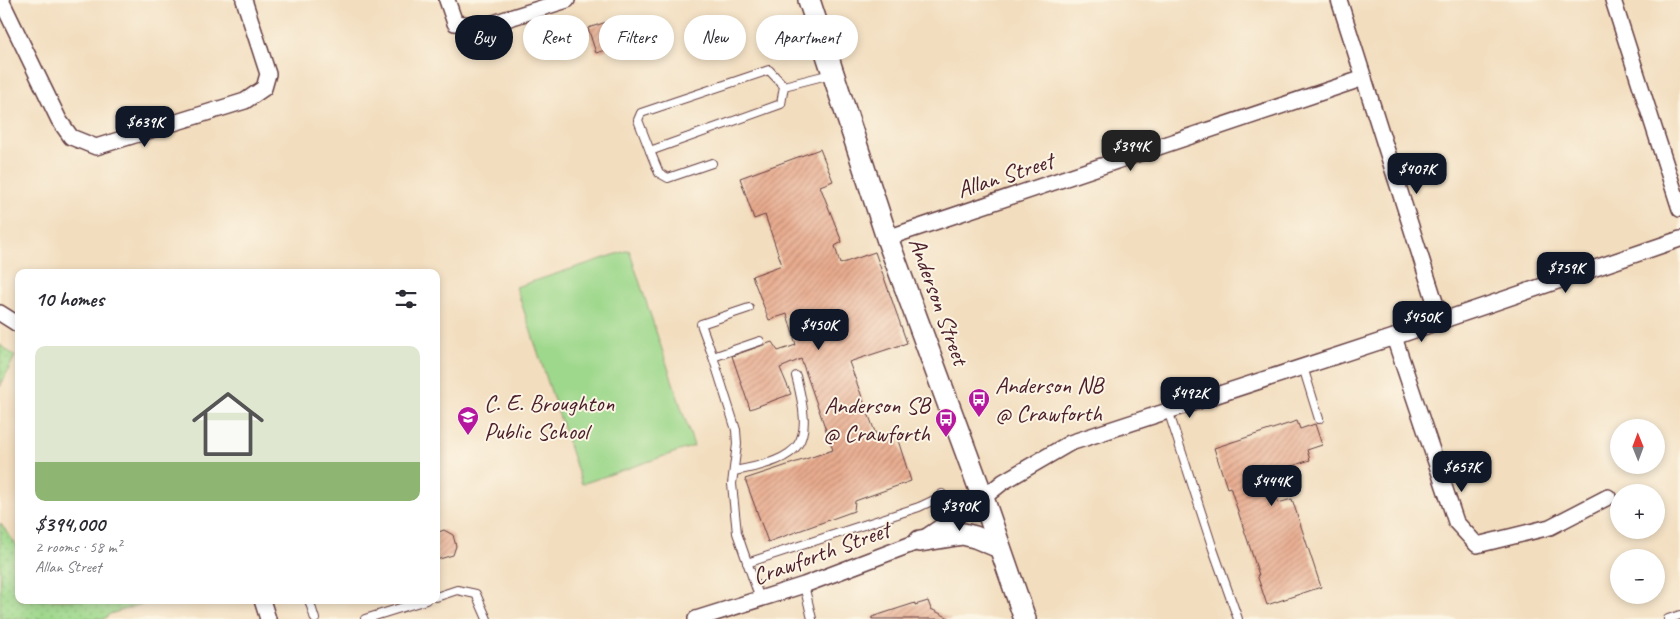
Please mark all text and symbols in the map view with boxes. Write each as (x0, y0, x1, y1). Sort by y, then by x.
chip: Buy (455, 15, 513, 60)
chip: Rent (523, 15, 589, 60)
chip: Filters (599, 15, 674, 60)
chip: New (684, 15, 746, 60)
chip: Apartment (756, 15, 858, 60)
pin: $639K (110, 106, 180, 148)
text: $639K (126, 112, 164, 132)
pin: $394K (1096, 130, 1166, 172)
text: $394K (1113, 136, 1149, 156)
street label: Allan Street (953, 144, 1060, 205)
pin: $407K (1382, 152, 1452, 195)
text: $407K (1399, 159, 1435, 179)
street label: Anderson Street (902, 233, 977, 371)
pin: $759K (1531, 252, 1601, 294)
text: $759K (1548, 258, 1584, 278)
icon: filters (392, 285, 420, 313)
text: 10 homes (35, 286, 104, 312)
pin: $450K (1387, 300, 1457, 343)
text: $450K (1404, 307, 1440, 327)
pin: $450K (784, 308, 854, 351)
text: $450K (801, 315, 837, 335)
place label: Anderson NB @ Crawforth (995, 370, 1105, 428)
pin: $492K (1155, 376, 1225, 419)
icon: home (183, 379, 273, 469)
text: $492K (1172, 383, 1208, 403)
bus stop icon: Anderson NB @ Crawforth (967, 387, 991, 418)
place label: C. E. Broughton Public School (484, 388, 614, 446)
place label: Anderson SB @ Crawforth (823, 390, 932, 448)
school or university icon: C. E. Broughton Public School (456, 405, 480, 436)
bus stop icon: Anderson SB @ Crawforth (934, 407, 958, 438)
north arrow (1610, 419, 1665, 474)
map controls (1610, 419, 1665, 604)
pin: $657K (1427, 450, 1497, 493)
text: $657K (1444, 457, 1480, 477)
pin: $444K (1237, 464, 1307, 507)
text: $444K (1254, 471, 1290, 491)
button: + (1610, 484, 1665, 539)
pin: $390K (925, 490, 995, 532)
text: $390K (942, 496, 978, 516)
text: $394,000 (35, 511, 105, 537)
street label: Crawforth Street (748, 513, 897, 592)
text: 2 rooms · 58 m² (35, 537, 121, 557)
button: − (1610, 549, 1665, 604)
text: Allan Street (35, 557, 101, 577)

